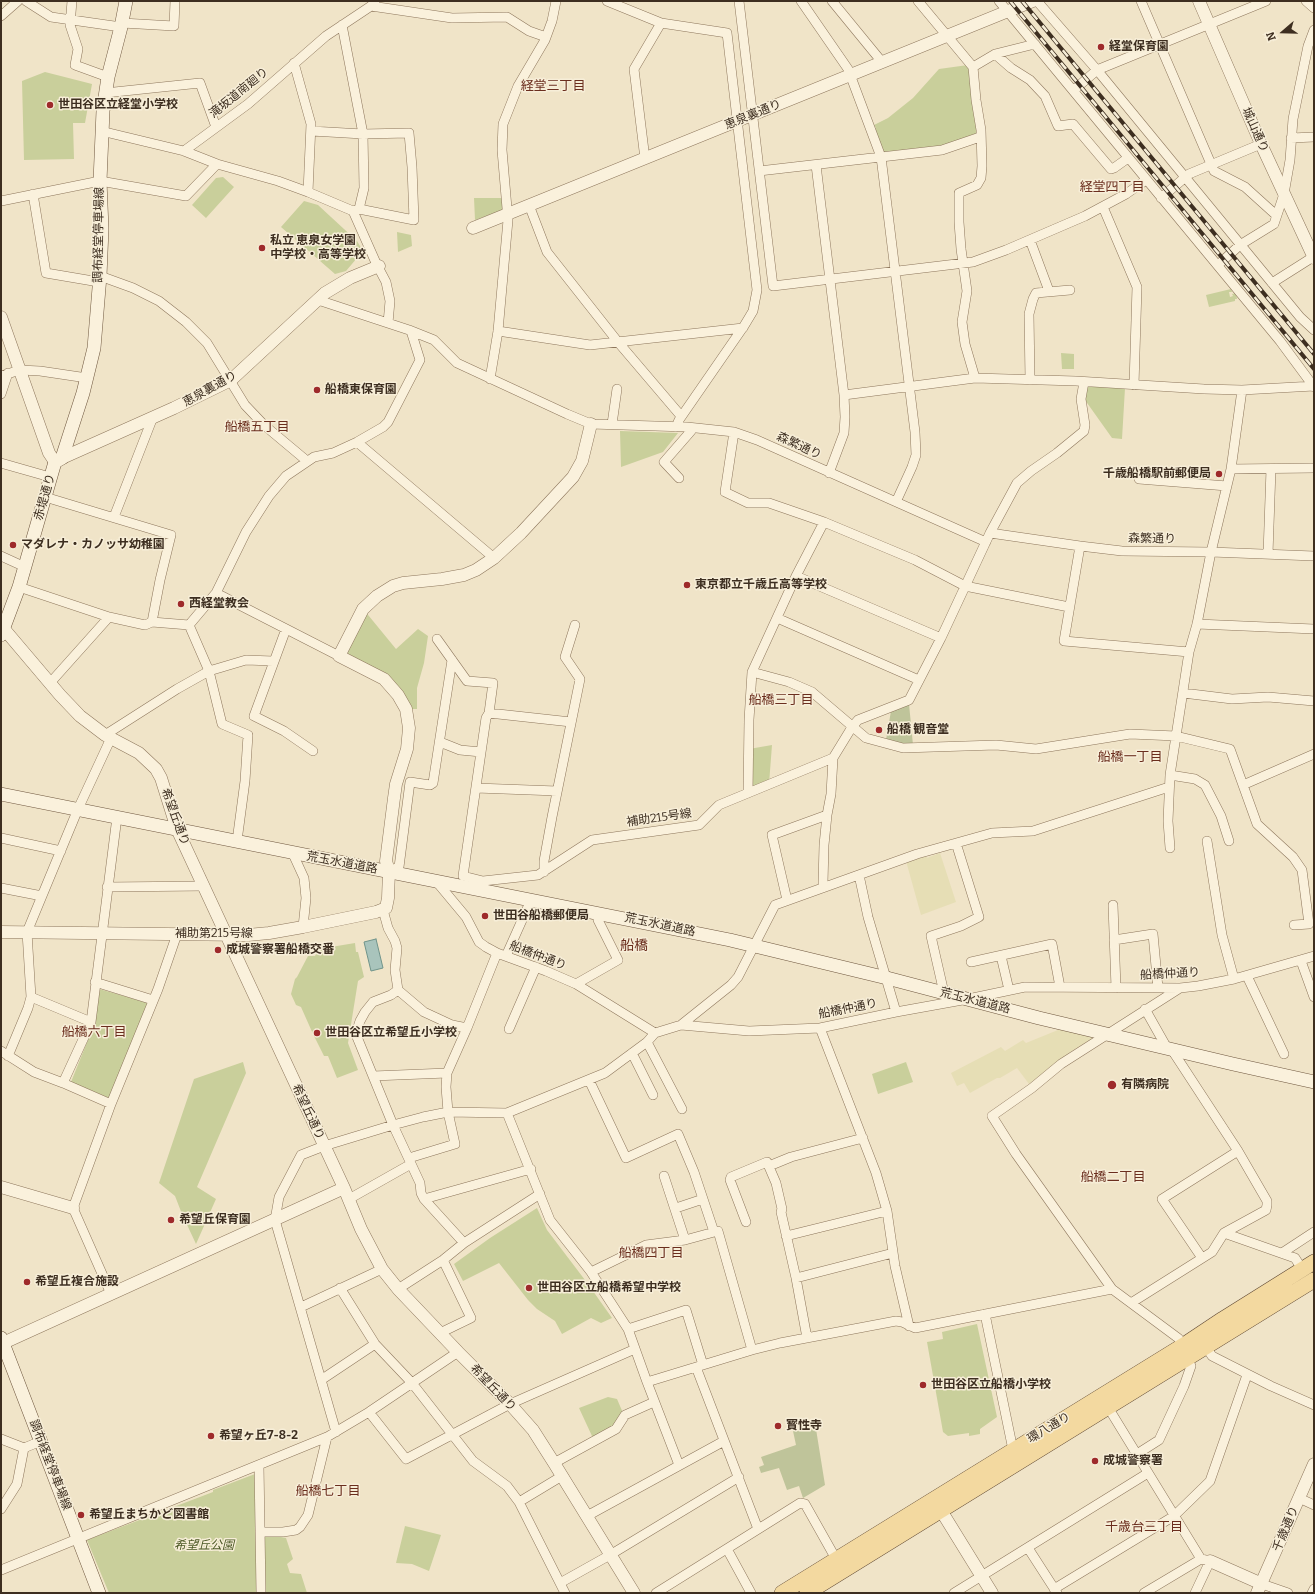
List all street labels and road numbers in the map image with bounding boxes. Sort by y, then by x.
street label: 滝坂道南廻り [206,65,272,121]
street label: 恵泉裏通り [722,97,784,133]
street label: 城山通り [1239,105,1271,155]
street label: 調布経堂停車場線 [91,187,107,283]
street label: 恵泉裏通り [180,368,240,410]
street label: 森繁通り [774,429,824,463]
street label: 赤堤通り [31,472,59,522]
street label: 森繁通り [1128,531,1176,547]
street label: 希望丘通り [158,786,192,848]
street label: 補助215号線 [625,806,693,830]
street label: 荒玉水道道路 [305,849,379,877]
street label: 荒玉水道道路 [623,910,697,940]
street label: 補助第215号線 [175,927,253,941]
street label: 船橋仲通り [507,939,569,973]
street label: 船橋仲通り [1140,965,1200,983]
street label: 荒玉水道道路 [938,985,1012,1017]
street label: 船橋仲通り [817,996,879,1022]
street label: 希望丘通り [289,1082,327,1142]
street label: 希望丘通り [467,1361,519,1415]
street label: 環八通り [1025,1409,1073,1447]
street label: 調布経堂停車場線 [26,1418,74,1512]
street label: 千歳通り [1270,1504,1302,1554]

